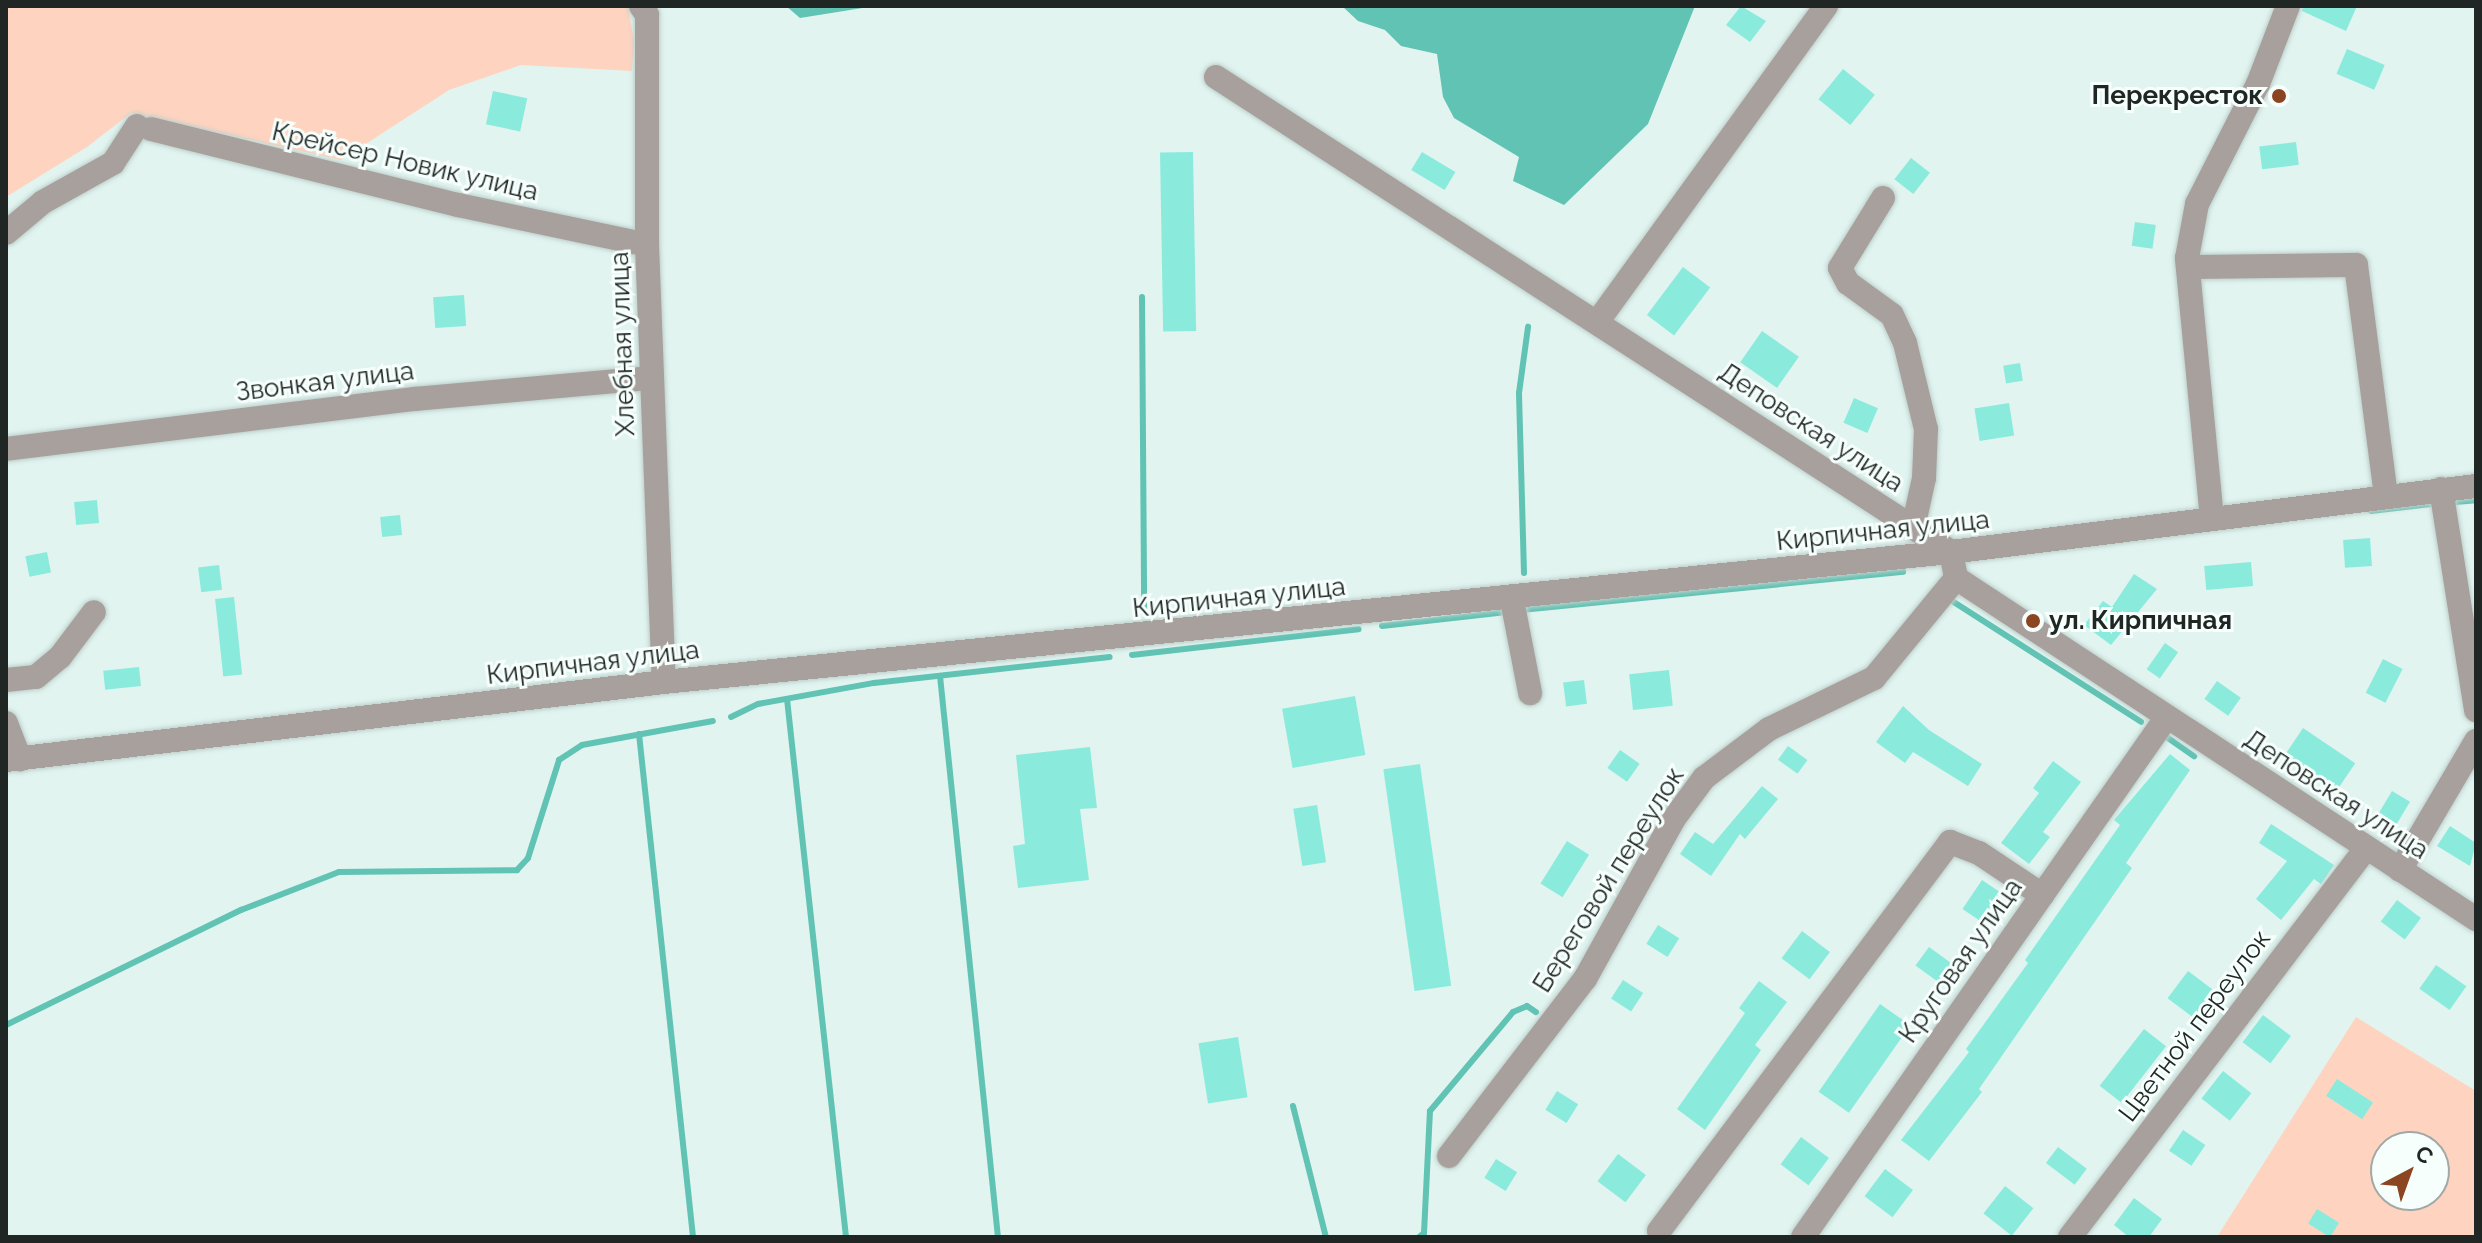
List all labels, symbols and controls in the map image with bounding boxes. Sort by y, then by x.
place label: Перекресток [2091,80,2263,112]
marker: Перекресток [2270,87,2288,105]
street label: Крейсер Новик улица [269,116,541,208]
street label: Хлебная улица [604,251,642,437]
street label: Звонкая улица [234,356,416,408]
street label: Деповская улица [1713,357,1909,499]
street label: Кирпичная улица [1775,504,1991,558]
street label: Кирпичная улица [1131,571,1347,625]
place label: ул. Кирпичная [2049,605,2232,637]
marker: ул. Кирпичная [2024,612,2042,630]
street label: Кирпичная улица [485,634,701,692]
street label: Деповская улица [2238,724,2434,866]
street label: Береговой переулок [1527,762,1691,998]
street label: Круговая улица [1893,873,2029,1049]
street label: Цветной переулок [2113,924,2277,1128]
north arrow [2370,1131,2450,1211]
text: С [2410,1140,2439,1169]

